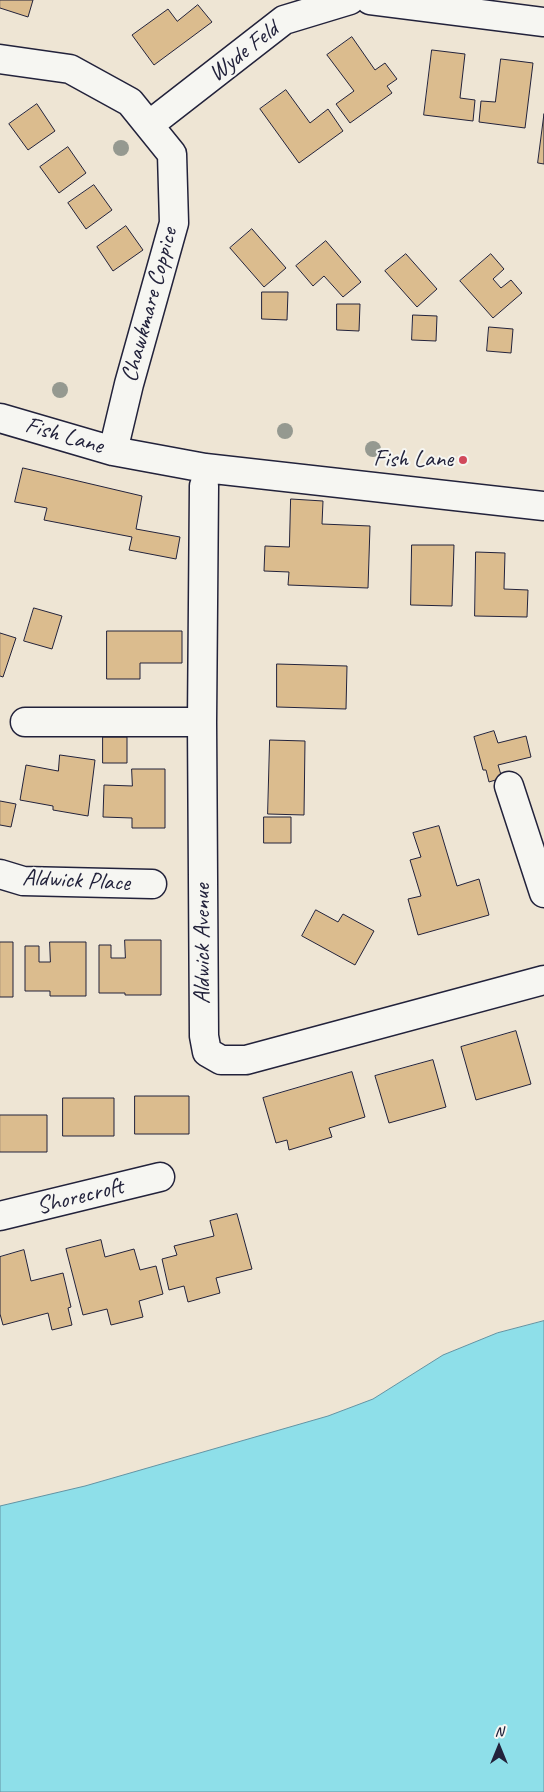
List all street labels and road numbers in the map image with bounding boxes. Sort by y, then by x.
street label: Wyde Feld [203,16,285,88]
street label: Chawkmare Coppice [116,225,184,385]
street label: Fish Lane [22,411,106,461]
street label: Aldwick Place [21,864,131,898]
street label: Aldwick Avenue [189,884,217,1004]
street label: Shorecroft [34,1172,126,1222]

